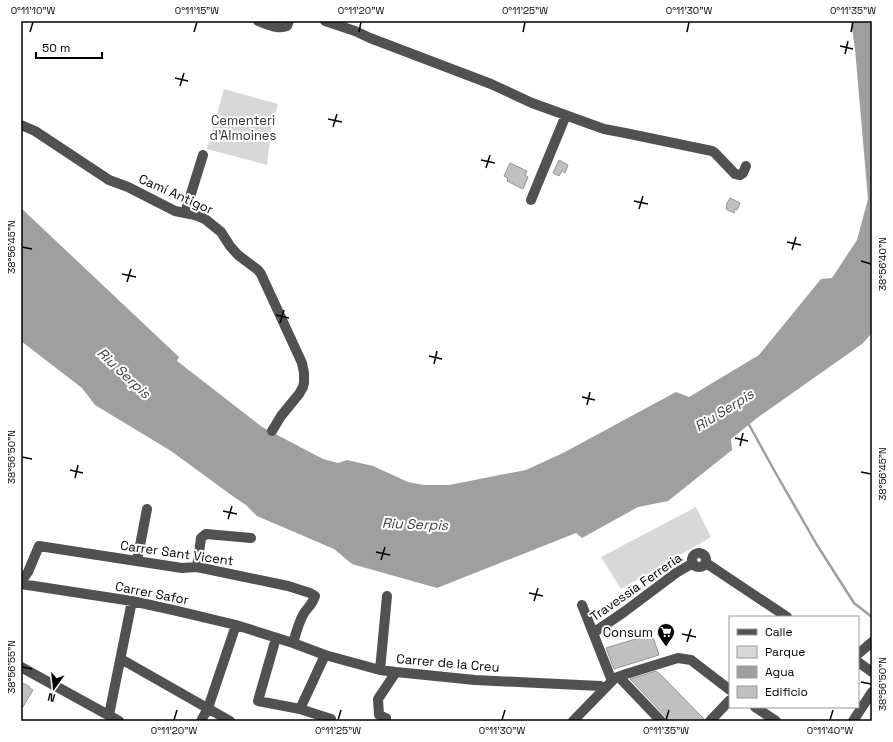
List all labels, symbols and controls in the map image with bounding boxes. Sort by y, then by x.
text: 0°11'10"W [11,4,56,17]
text: 0°11'15"W [175,4,219,17]
text: 0°11'20"W [338,4,385,17]
text: 0°11'25"W [502,4,548,17]
text: 0°11'30"W [666,4,713,17]
text: 0°11'35"W [830,4,876,17]
scale bar [36,34,102,60]
text: 50 m [42,40,70,56]
park label: Cementeri d'Almoines [210,112,277,144]
street label: Camí Antigor [136,170,216,218]
text: 38°56'45"N [5,220,18,274]
text: 38°56'40"N [876,237,889,291]
water label: Riu Serpis [94,344,155,403]
water label: Riu Serpis [691,384,757,435]
text: 38°56'50"N [5,430,18,484]
text: 38°56'45"N [876,447,889,501]
water label: Riu Serpis [382,514,449,534]
street label: Carrer Sant Vicent [119,537,235,569]
street label: Travessia Ferreria [587,549,686,625]
street label: Carrer Safor [114,578,190,608]
legend [729,616,859,708]
supermarket icon: Consum [656,622,676,647]
place label: Consum [603,624,653,641]
text: Calle [765,624,793,640]
text: 38°56'55"N [5,640,18,694]
text: Parque [765,644,805,660]
street label: Carrer de la Creu [396,650,500,676]
text: 38°56'50"N [876,657,889,711]
text: Agua [765,664,795,680]
north arrow [34,668,74,708]
text: Edificio [765,684,808,700]
text: N [46,690,57,705]
text: 0°11'20"W [151,724,198,737]
text: 0°11'25"W [315,724,361,737]
text: 0°11'30"W [479,724,526,737]
text: 0°11'35"W [643,724,689,737]
text: 0°11'40"W [807,724,853,737]

